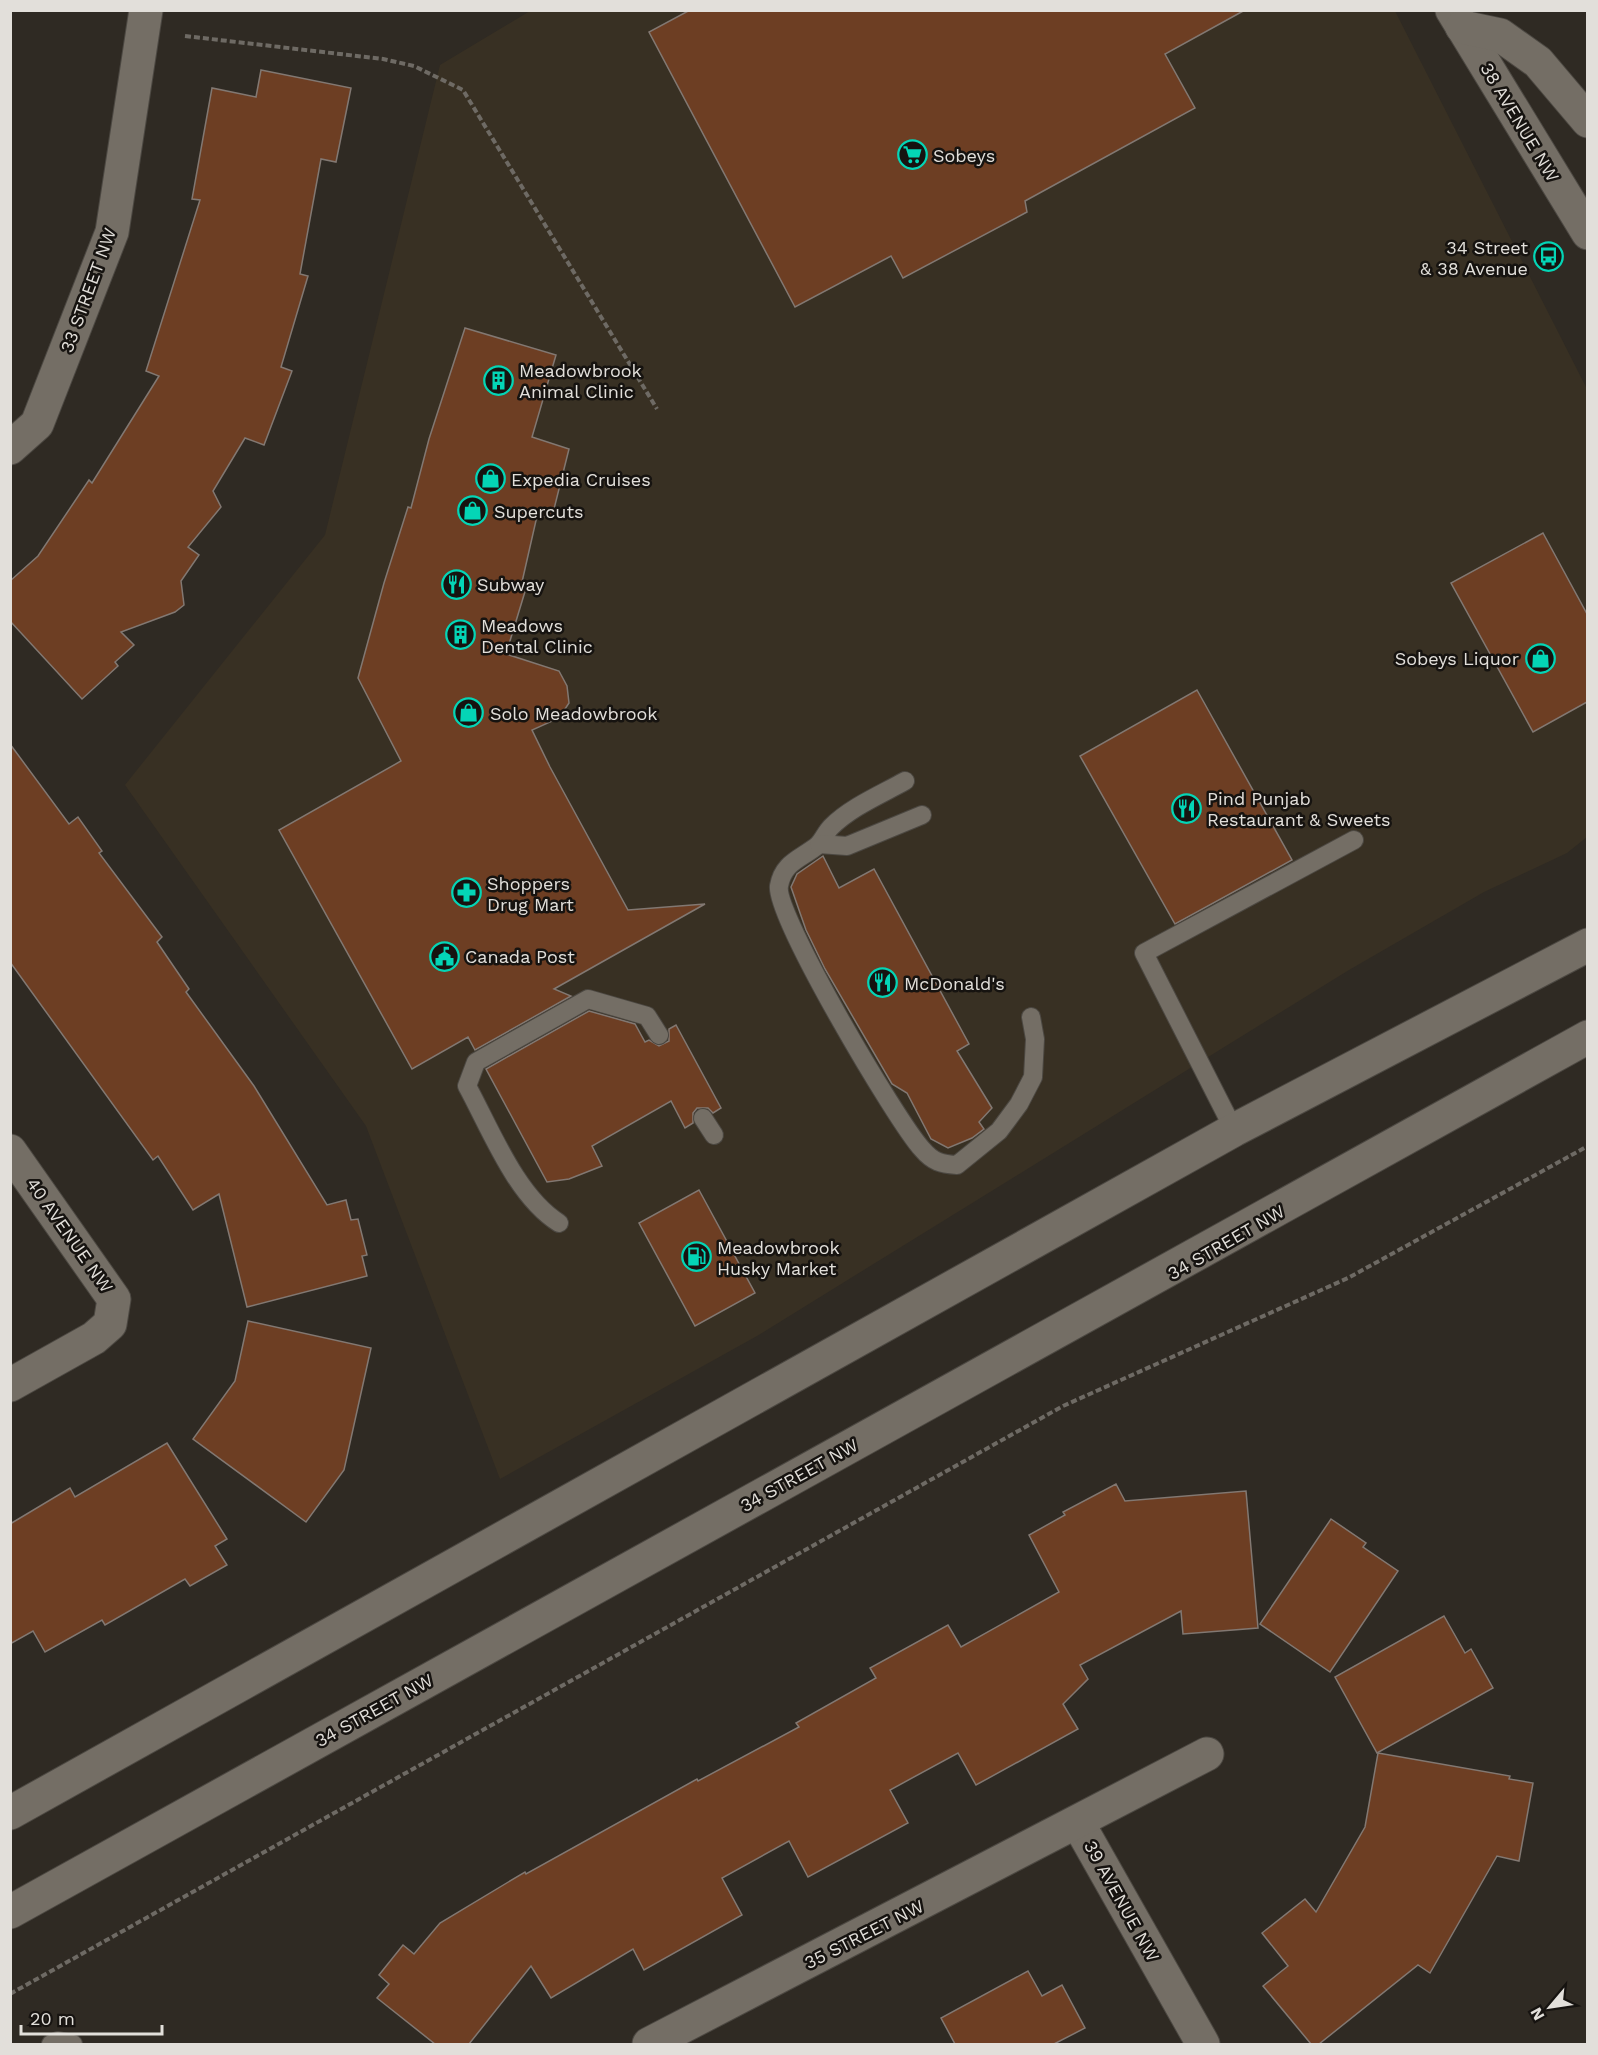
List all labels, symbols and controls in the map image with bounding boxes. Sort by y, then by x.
street label: 38 AVENUE NW [1476,59,1564,185]
supermarket icon: Sobeys [896,139,928,171]
place label: Sobeys [933,145,995,166]
street label: 33 STREET NW [56,225,120,355]
place label: 34 Street & 38 Avenue [1420,237,1528,279]
bus stop icon: 34 Street & 38 Avenue [1533,241,1565,273]
place label: Meadowbrook Animal Clinic [519,360,642,402]
building icon: Meadowbrook Animal Clinic [482,364,514,396]
shop icon: Expedia Cruises [474,463,506,495]
place label: Expedia Cruises [511,469,651,490]
shop icon: Supercuts [457,495,489,527]
place label: Supercuts [494,501,584,522]
restaurant icon: Subway [440,568,472,600]
place label: Subway [477,574,545,595]
place label: Meadows Dental Clinic [481,615,593,657]
building icon: Meadows Dental Clinic [444,619,476,651]
shop icon: Sobeys Liquor [1524,642,1556,674]
place label: Sobeys Liquor [1395,648,1519,669]
shop icon: Solo Meadowbrook [453,697,485,729]
place label: Solo Meadowbrook [490,703,658,724]
place label: Pind Punjab Restaurant & Sweets [1207,788,1391,830]
restaurant icon: Pind Punjab Restaurant & Sweets [1170,792,1202,824]
place label: Shoppers Drug Mart [487,873,574,915]
pharmacy icon: Shoppers Drug Mart [450,877,482,909]
public building icon: Canada Post [428,940,460,972]
place label: Canada Post [465,946,575,967]
restaurant icon: McDonald's [867,967,899,999]
place label: McDonald's [904,973,1005,994]
street label: 40 AVENUE NW [22,1173,118,1297]
street label: 34 STREET NW [1164,1200,1288,1284]
place label: Meadowbrook Husky Market [717,1237,840,1279]
fuel station icon: Meadowbrook Husky Market [680,1241,712,1273]
street label: 34 STREET NW [736,1434,862,1516]
street label: 34 STREET NW [311,1669,437,1751]
street label: 39 AVENUE NW [1080,1837,1164,1965]
street label: 35 STREET NW [801,1895,927,1973]
north arrow [1520,1977,1580,2037]
scale bar [21,1998,162,2036]
text: N [1526,2004,1549,2024]
text: 20 m [30,2008,75,2029]

